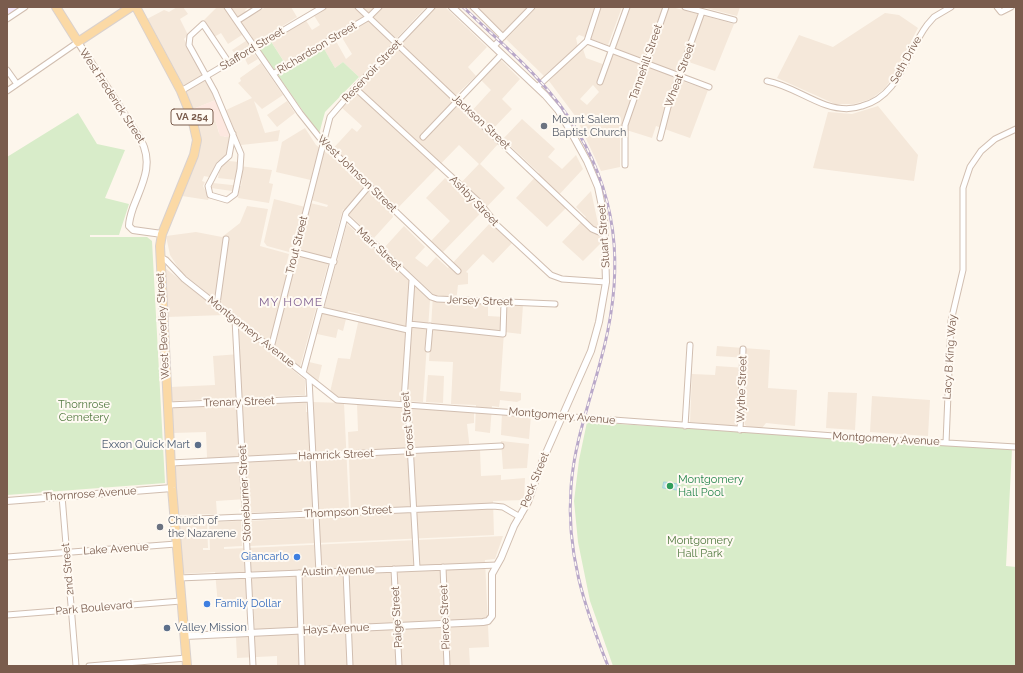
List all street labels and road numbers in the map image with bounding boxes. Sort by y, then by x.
street label: Richardson Street [275,19,359,77]
street label: Tannehill Street [627,23,665,101]
street label: Stafford Street [217,25,287,73]
street label: Seth Drive [888,34,924,86]
street label: Reservoir Street [340,37,404,105]
street label: Wheat Street [662,41,698,109]
street label: West Frederick Street [77,46,147,146]
street label: Jackson Street [449,92,513,152]
road number: VA 254 [171,109,213,125]
street label: West Johnson Street [315,133,399,215]
street label: Ashby Street [447,173,501,229]
street label: Stuart Street [595,204,613,268]
street label: Trout Street [283,215,311,275]
street label: Marr Street [354,225,404,273]
street label: West Beverley Street [154,272,172,380]
street label: Jersey Street [447,293,513,309]
street label: Montgomery Avenue [205,294,297,370]
street label: Lacy B King Way [940,314,960,400]
street label: Wythe Street [734,355,750,423]
street label: Forest Street [399,391,417,457]
street label: Trenary Street [203,394,275,410]
street label: Montgomery Avenue [508,405,616,427]
street label: Montgomery Avenue [832,430,940,448]
street label: Stoneburner Street [236,444,254,542]
street label: Hamrick Street [298,447,374,463]
street label: Peck Street [518,450,552,510]
street label: Thornrose Avenue [43,484,137,504]
street label: Thompson Street [304,503,392,521]
street label: Lake Avenue [83,540,149,558]
street label: 2nd Street [59,542,77,596]
street label: Austin Avenue [301,563,375,579]
street label: Pierce Street [437,584,453,650]
street label: Paige Street [389,586,405,648]
street label: Park Boulevard [55,598,133,618]
street label: Hays Avenue [302,621,370,637]

